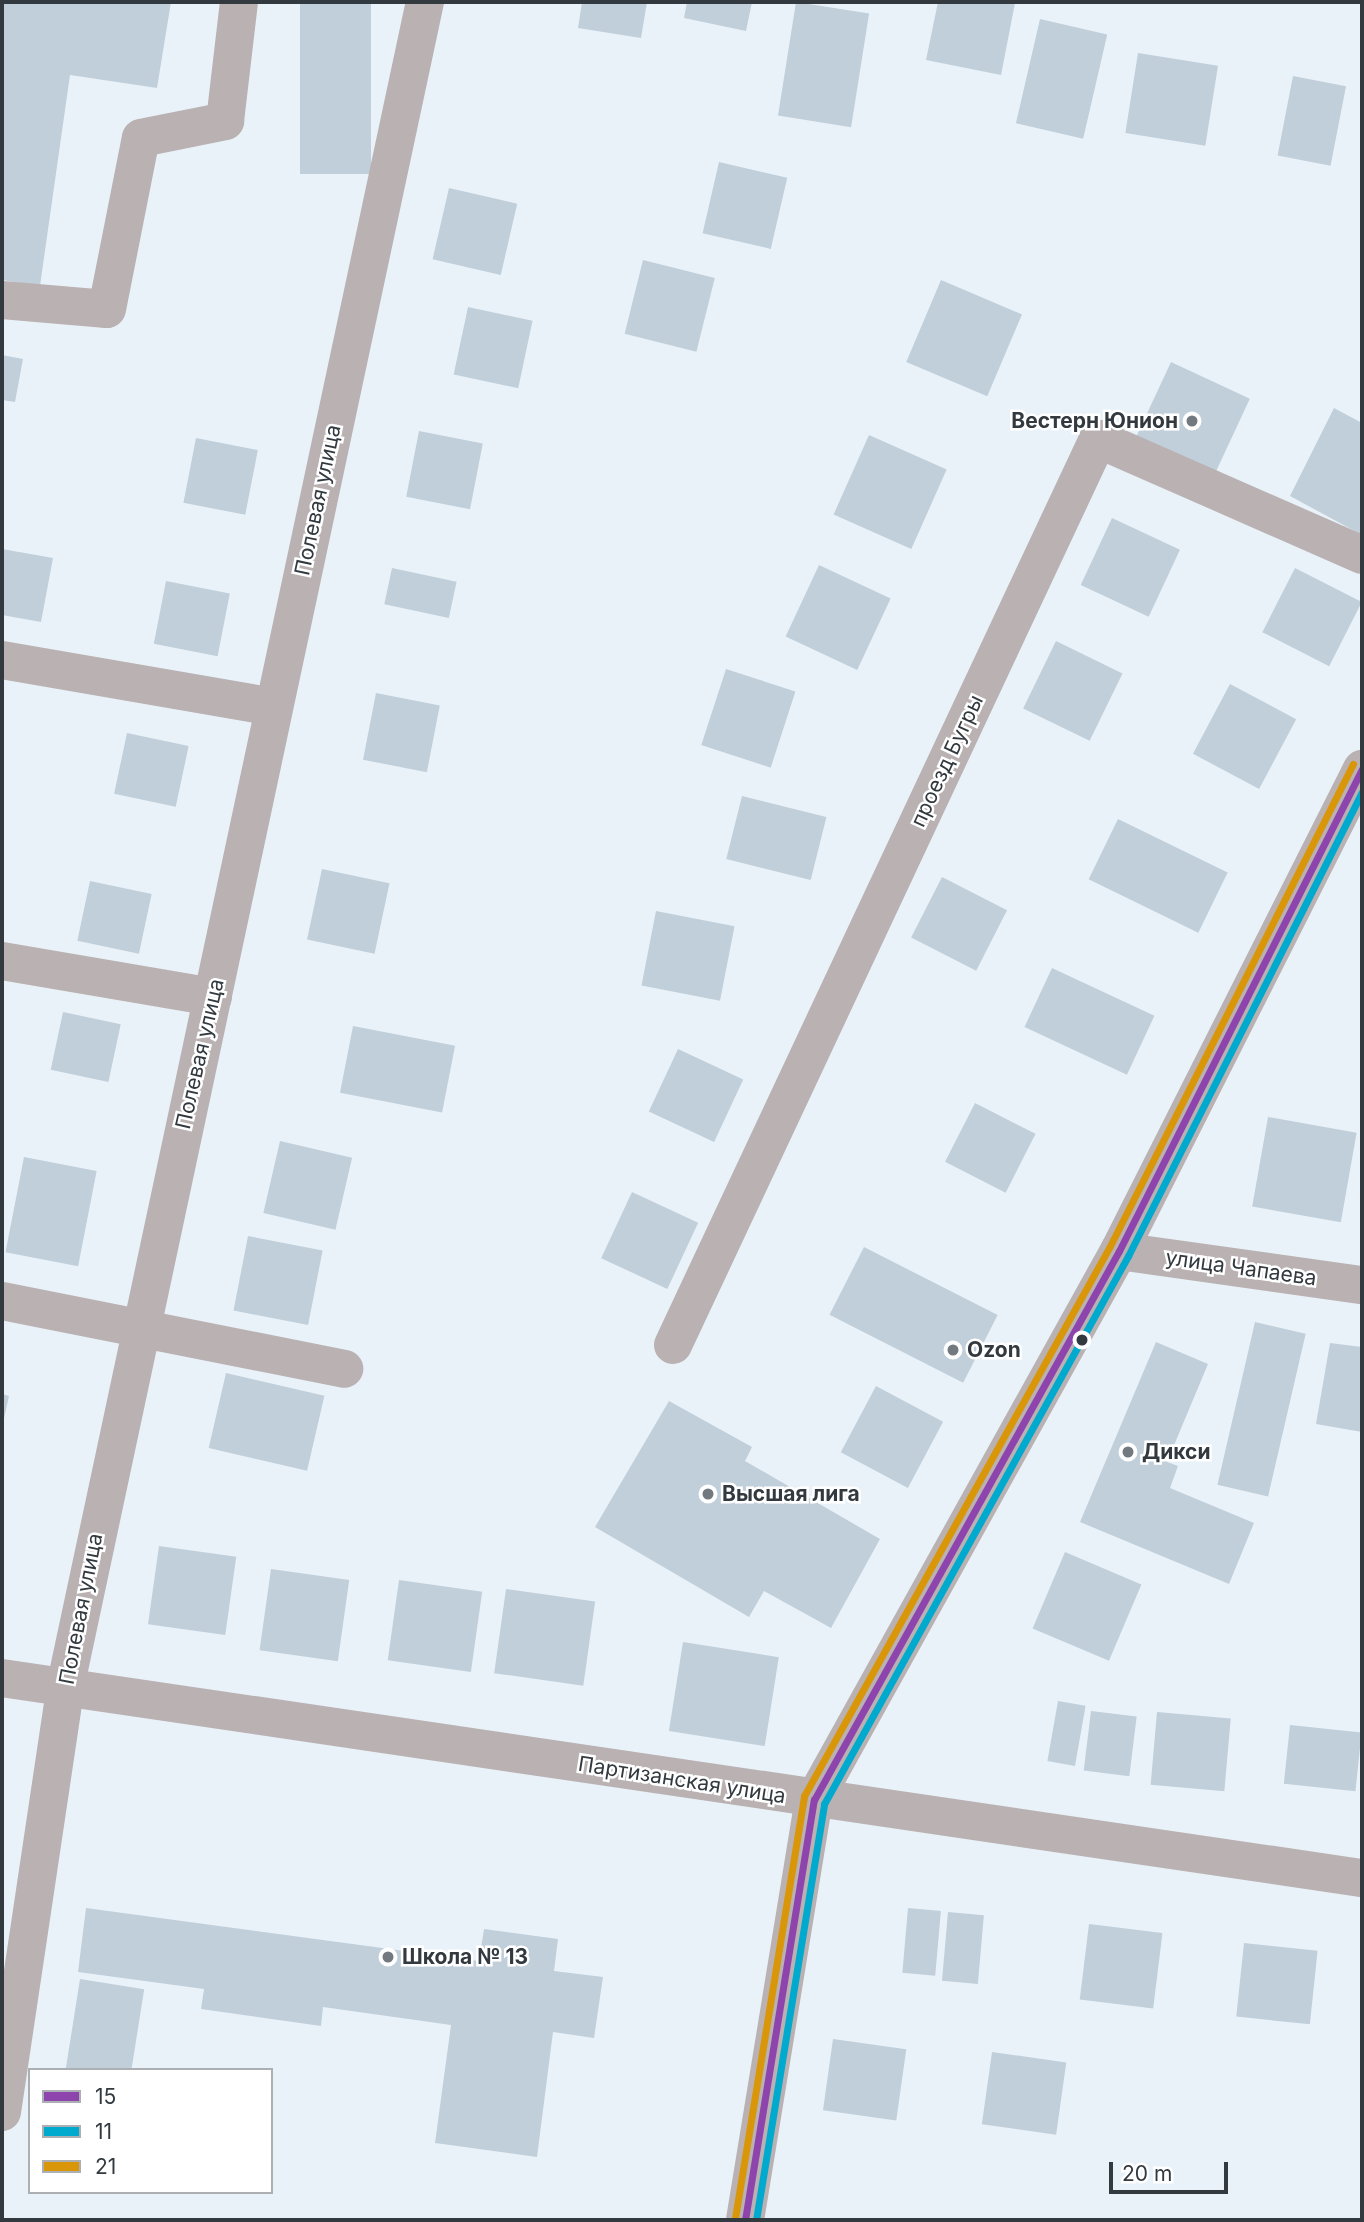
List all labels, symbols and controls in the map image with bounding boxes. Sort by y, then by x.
place label: Вестерн Юнион [1011,408,1178,434]
marker: Вестерн Юнион [1184,413,1200,429]
street label: Полевая улица [290,422,346,578]
street label: проезд Бугры [905,691,989,831]
street label: Полевая улица [170,976,230,1132]
street label: улица Чапаева [1164,1245,1318,1291]
unlabelled marker [1075,1333,1089,1347]
place label: Ozon [967,1337,1021,1363]
marker: Ozon [945,1342,961,1358]
place label: Дикси [1142,1439,1211,1465]
marker: Дикси [1120,1444,1136,1460]
place label: Высшая лига [722,1481,860,1507]
marker: Высшая лига [700,1486,716,1502]
street label: Полевая улица [54,1531,108,1687]
street label: Партизанская улица [576,1751,788,1809]
place label: Школа № 13 [402,1944,528,1970]
marker: Школа № 13 [380,1949,396,1965]
legend [28,2068,273,2194]
text: 15 [95,2084,116,2109]
text: 11 [95,2119,112,2144]
scale bar [1112,2148,1231,2192]
text: 21 [95,2154,116,2179]
text: 20 m [1122,2161,1172,2186]

